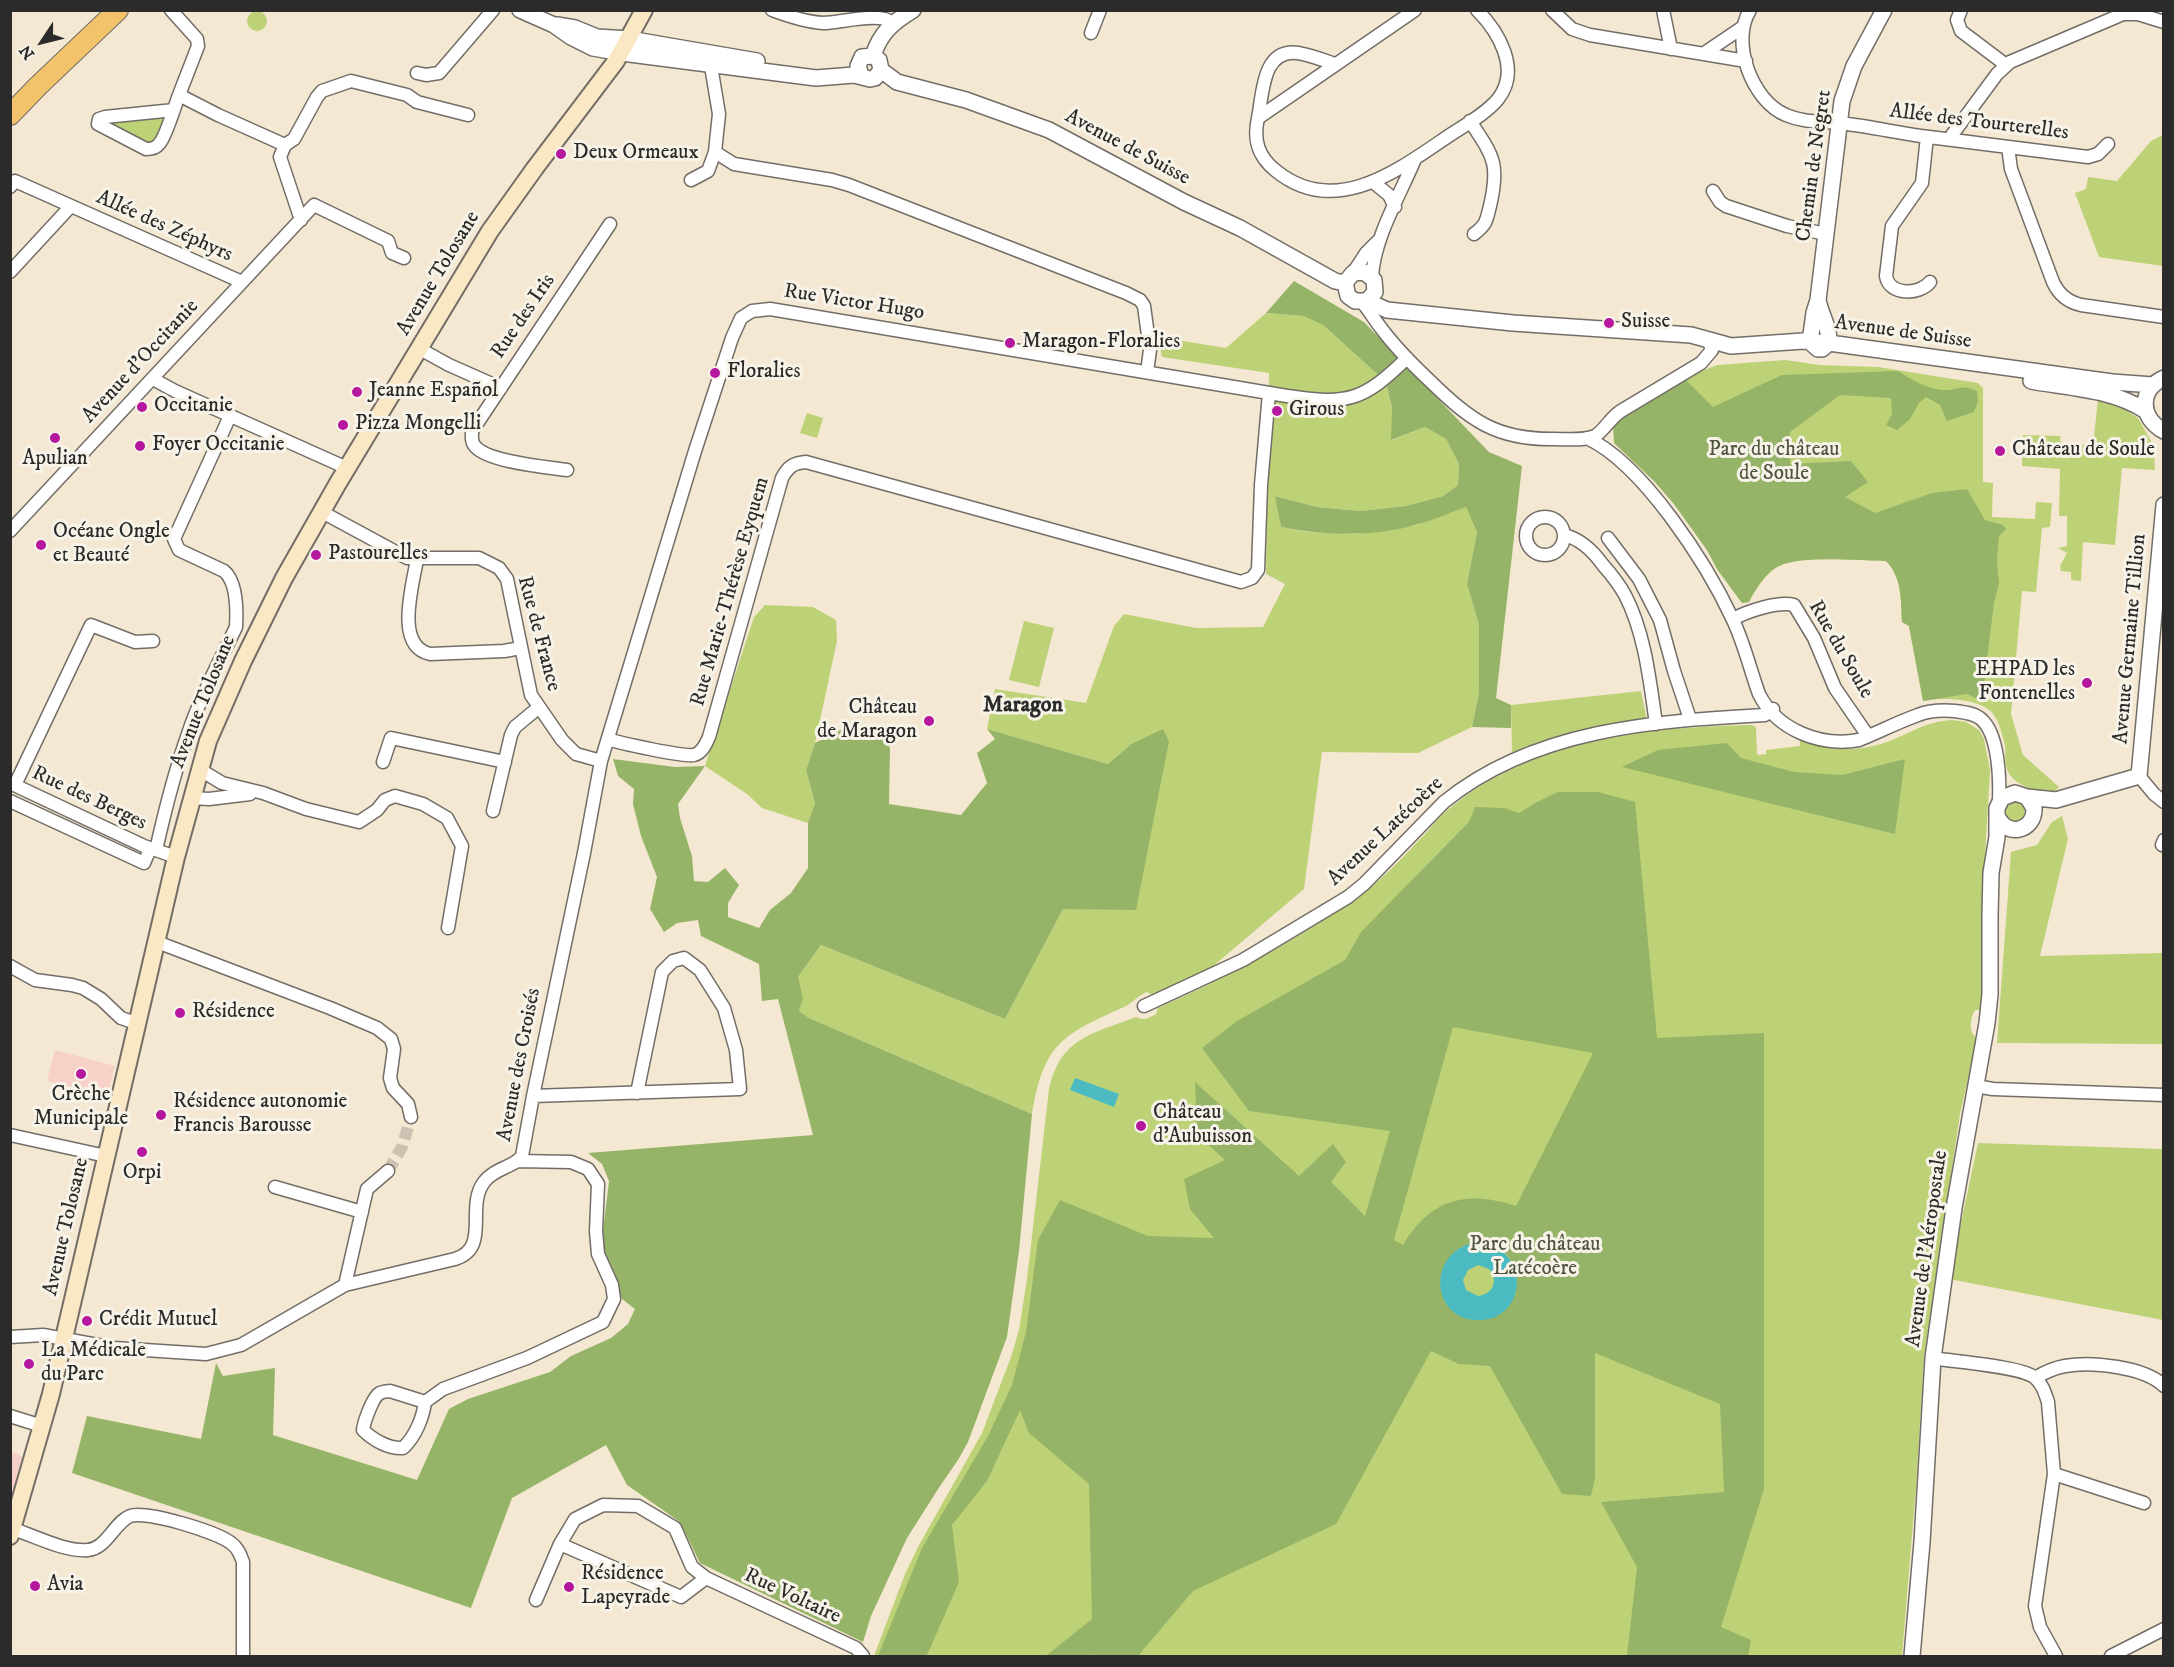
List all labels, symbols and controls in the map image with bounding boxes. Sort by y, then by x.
north arrow [12,12,72,72]
text: N [15,41,39,63]
street label: Chemin de Negret [1792,89,1838,243]
street label: Allée des Tourterelles [1888,99,2070,147]
street label: Avenue de Suisse [1060,104,1194,192]
place label: Deux Ormeaux [573,141,699,167]
marker: Deux Ormeaux [554,147,568,161]
street label: Allée des Zéphyrs [92,186,236,268]
street label: Avenue Tolosane [392,207,486,341]
street label: Rue des Iris [486,270,562,364]
street label: Rue Victor Hugo [782,279,926,327]
street label: Avenue d'Occitanie [77,295,205,429]
place label: Suisse [1621,310,1670,336]
street label: Avenue de Suisse [1833,311,1973,355]
marker: Suisse [1602,316,1616,330]
place label: Maragon-Floralies [1022,330,1180,356]
marker: Maragon-Floralies [1003,336,1017,350]
place label: Floralies [727,360,800,386]
marker: Floralies [708,366,722,380]
place label: Jeanne Español [369,379,498,405]
marker: Jeanne Español [350,385,364,399]
place label: Occitanie [154,394,233,420]
place label: Girous [1289,398,1344,424]
marker: Occitanie [135,400,149,414]
marker: Girous [1270,404,1284,418]
place label: Pizza Mongelli [355,412,481,438]
marker: Pizza Mongelli [336,418,350,432]
marker: Apulian [48,431,62,445]
place label: Foyer Occitanie [152,433,284,459]
park label: Parc du château de Soule [1709,438,1839,488]
place label: Château de Soule [2012,438,2155,464]
marker: Foyer Occitanie [133,439,147,453]
marker: Château de Soule [1993,444,2007,458]
place label: Apulian [22,447,88,473]
street label: Rue Marie-Thérèse Eyquem [686,474,776,710]
place label: Océane Ongle et Beauté [53,520,170,570]
street label: Avenue Germaine Tillion [2109,533,2153,745]
marker: Océane Ongle et Beauté [34,538,48,552]
place label: Pastourelles [328,542,428,568]
marker: Pastourelles [309,548,323,562]
street label: Rue de France [511,574,565,694]
street label: Rue du Soule [1802,597,1878,703]
street label: Avenue Tolosane [166,632,242,772]
place label: EHPAD les Fontenelles [1975,658,2075,708]
marker: EHPAD les Fontenelles [2080,676,2094,690]
district label: Maragon [983,693,1063,719]
place label: Château de Maragon [817,696,917,746]
marker: Château de Maragon [922,714,936,728]
street label: Rue des Berges [28,761,150,837]
street label: Avenue Latécoère [1323,772,1449,892]
street label: Avenue des Croisés [493,986,547,1144]
place label: Résidence [192,1000,275,1026]
marker: Résidence [173,1006,187,1020]
marker: Crèche Municipale [74,1067,88,1081]
place label: Crèche Municipale [34,1083,128,1133]
place label: Résidence autonomie Francis Barousse [173,1090,347,1140]
place label: Château d'Aubuisson [1153,1101,1252,1151]
marker: Résidence autonomie Francis Barousse [154,1108,168,1122]
marker: Château d'Aubuisson [1134,1119,1148,1133]
marker: Orpi [135,1145,149,1159]
street label: Avenue de l'Aéropostale [1902,1149,1954,1349]
street label: Avenue Tolosane [39,1156,95,1298]
place label: Orpi [123,1161,161,1187]
park label: Parc du château Latécoère [1470,1233,1600,1283]
place label: Crédit Mutuel [99,1308,217,1334]
marker: Crédit Mutuel [80,1314,94,1328]
place label: La Médicale du Parc [41,1339,146,1389]
marker: La Médicale du Parc [22,1357,36,1371]
place label: Résidence Lapeyrade [581,1562,670,1612]
street label: Rue Voltaire [740,1564,844,1630]
place label: Avia [47,1573,84,1599]
marker: Avia [28,1579,42,1593]
marker: Résidence Lapeyrade [562,1580,576,1594]

